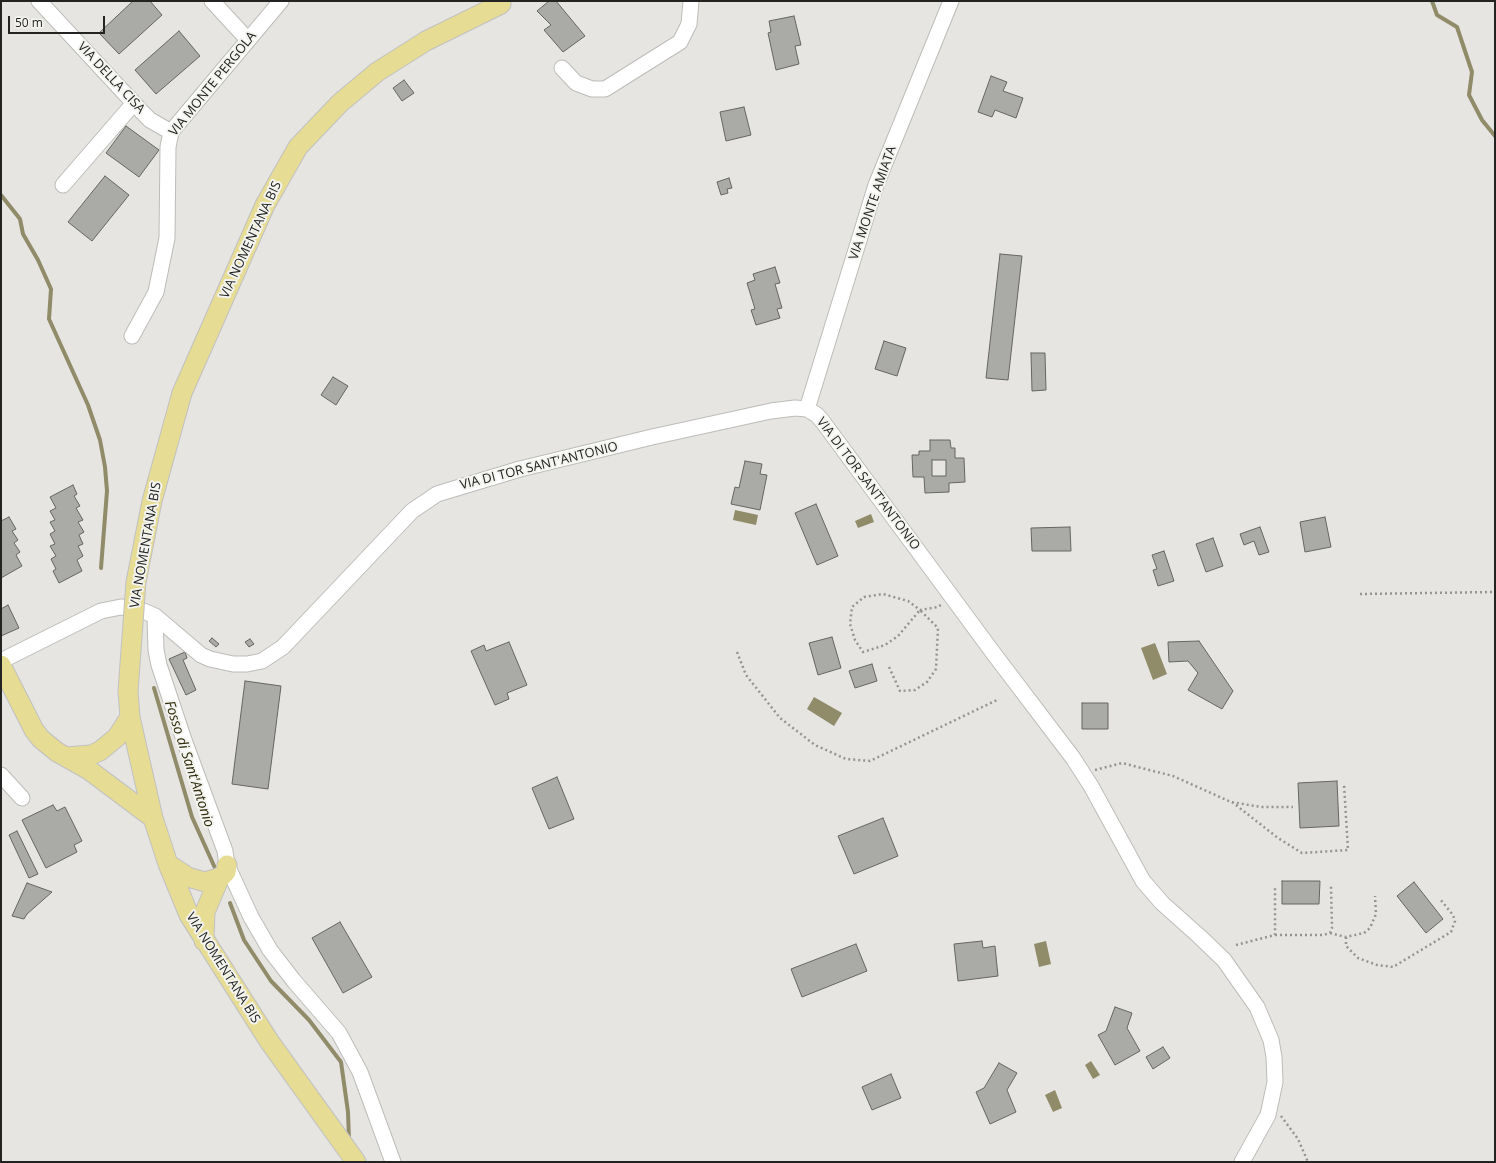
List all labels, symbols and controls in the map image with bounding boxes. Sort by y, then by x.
scale bar [10,8,107,34]
text: 50 m [15,14,43,31]
street label: VIA MONTE PERGOLA [166,29,260,139]
street label: VIA DELLA CISA [74,39,148,117]
street label: VIA MONTE AMIATA [846,144,900,262]
street label: VIA NOMENTANA BIS [217,179,285,301]
street label: VIA DI TOR SANT'ANTONIO [813,415,923,553]
street label: VIA DI TOR SANT'ANTONIO [458,439,620,493]
street label: VIA NOMENTANA BIS [127,481,165,609]
water label: Fosso di Sant'Antonio [161,699,217,829]
street label: VIA NOMENTANA BIS [183,910,263,1026]

